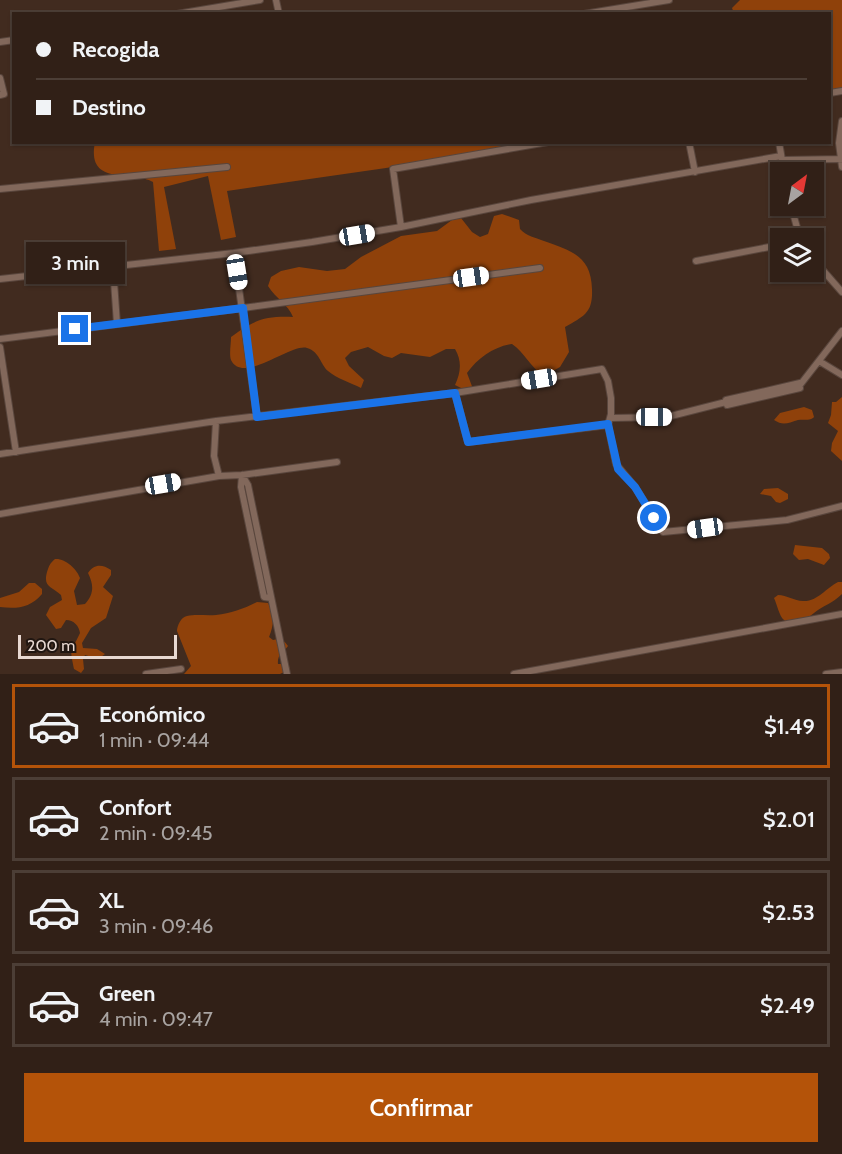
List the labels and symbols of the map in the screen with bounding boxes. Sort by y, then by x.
north arrow [770,162,824,216]
car [338,223,376,247]
callout: 3 min [26,242,124,284]
car [225,253,249,291]
car [452,266,490,288]
route end [61,315,88,342]
car [520,367,558,391]
car [636,408,672,426]
car [144,472,182,496]
route start [640,504,667,531]
car [686,517,724,539]
scale bar [18,632,177,660]

